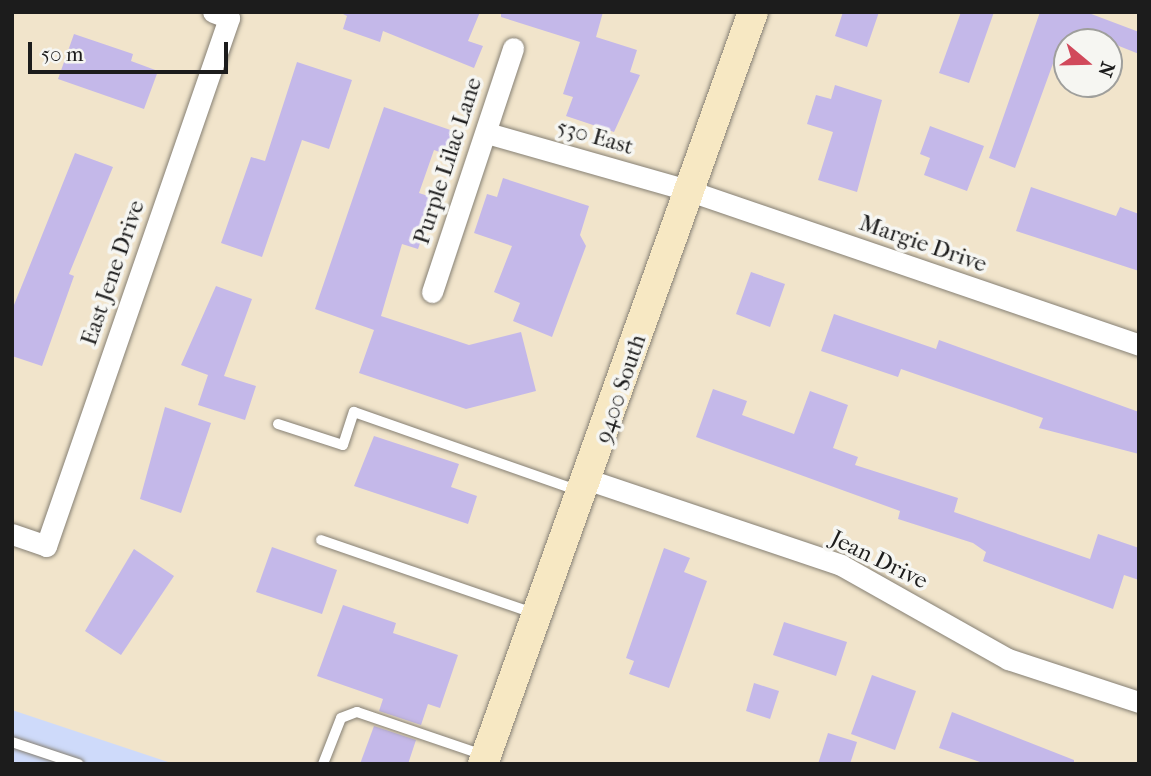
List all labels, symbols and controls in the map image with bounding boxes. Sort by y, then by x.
scale bar [32,28,231,72]
north arrow [1053,28,1123,98]
text: 50 m [41,42,84,66]
text: N [1093,59,1119,80]
street label: Purple Lilac Lane [408,74,488,248]
street label: 530 East [554,113,636,161]
street label: East Jene Drive [75,197,151,349]
street label: Margie Drive [856,209,990,279]
street label: 9400 South [590,331,652,447]
street label: Jean Drive [826,525,932,595]

